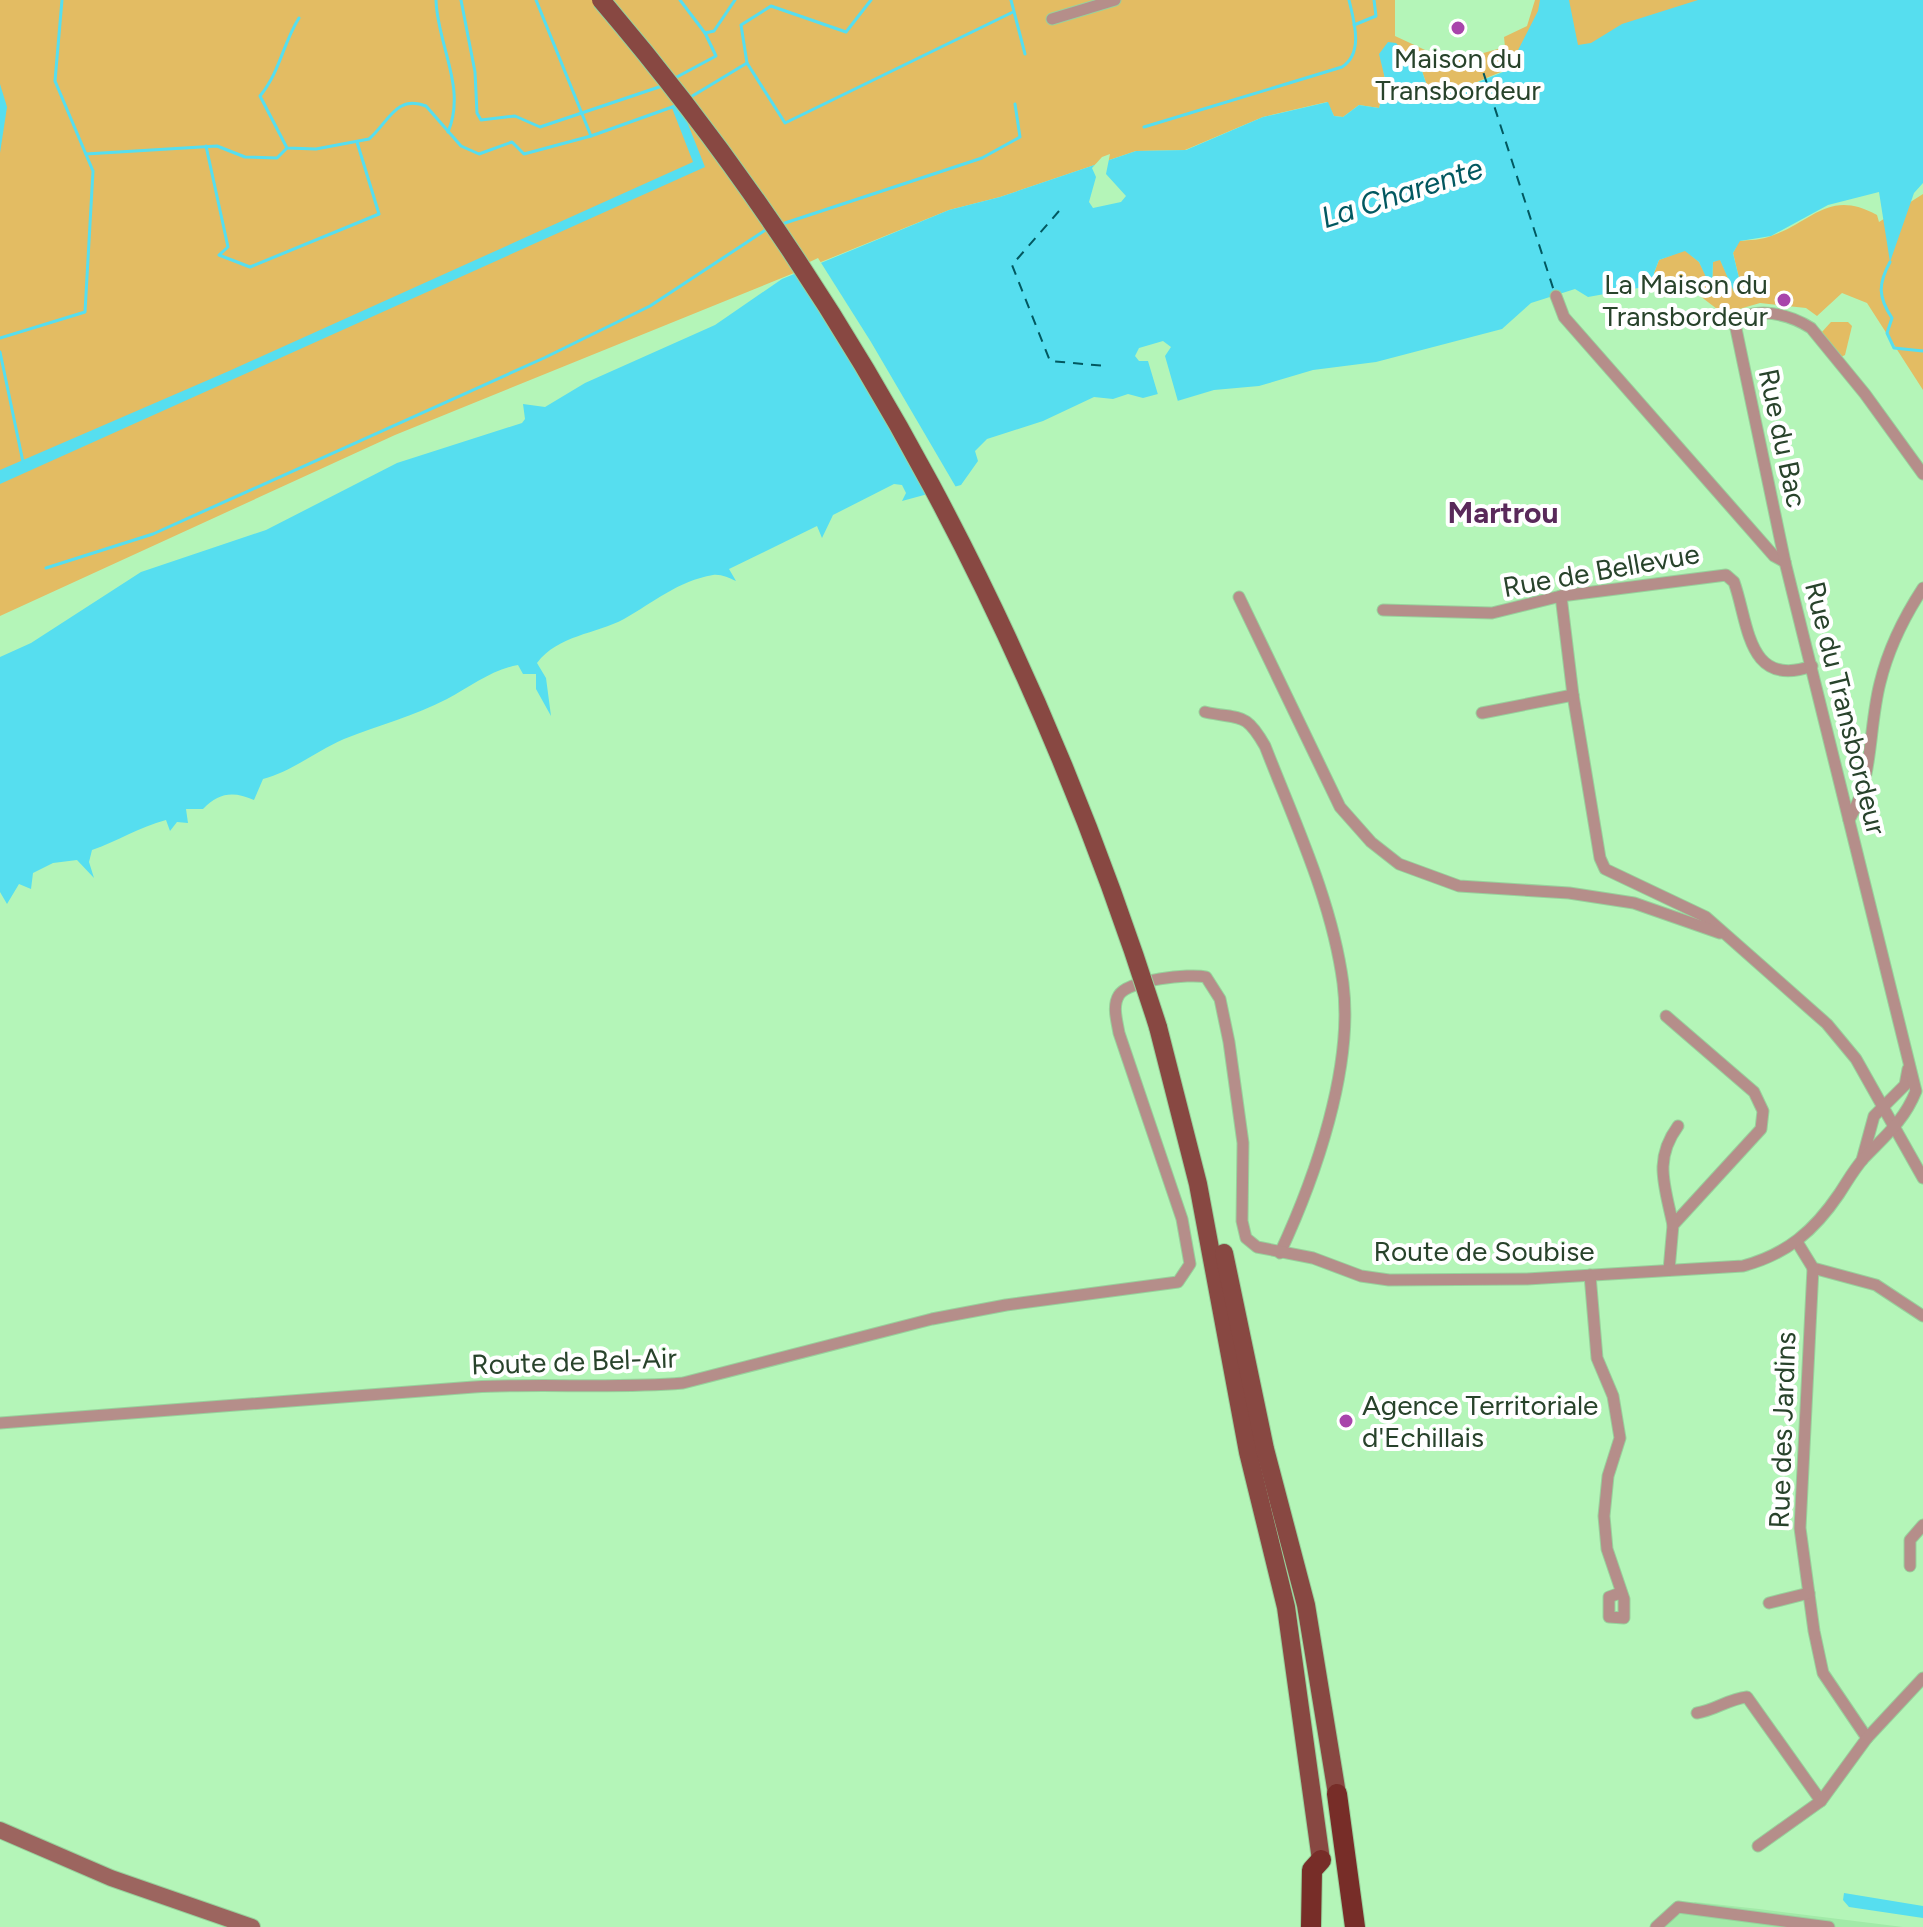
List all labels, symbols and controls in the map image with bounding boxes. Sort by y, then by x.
marker: Maison du Transbordeur [1449,19,1467,37]
place label: Maison du Transbordeur [1375,41,1541,107]
water label: La Charente [1316,149,1487,236]
place label: La Maison du Transbordeur [1603,267,1769,333]
marker: La Maison du Transbordeur [1775,291,1793,309]
street label: Rue du Bac [1752,366,1814,510]
district label: Martrou [1448,494,1558,531]
street label: Rue de Bellevue [1500,536,1702,604]
street label: Rue du Transbordeur [1798,578,1894,839]
street label: Route de Soubise [1373,1234,1595,1268]
street label: Rue des Jardins [1762,1331,1802,1529]
street label: Route de Bel-Air [471,1340,678,1382]
place label: Agence Territoriale d'Echillais [1362,1388,1598,1454]
marker: Agence Territoriale d'Echillais [1337,1412,1355,1430]

